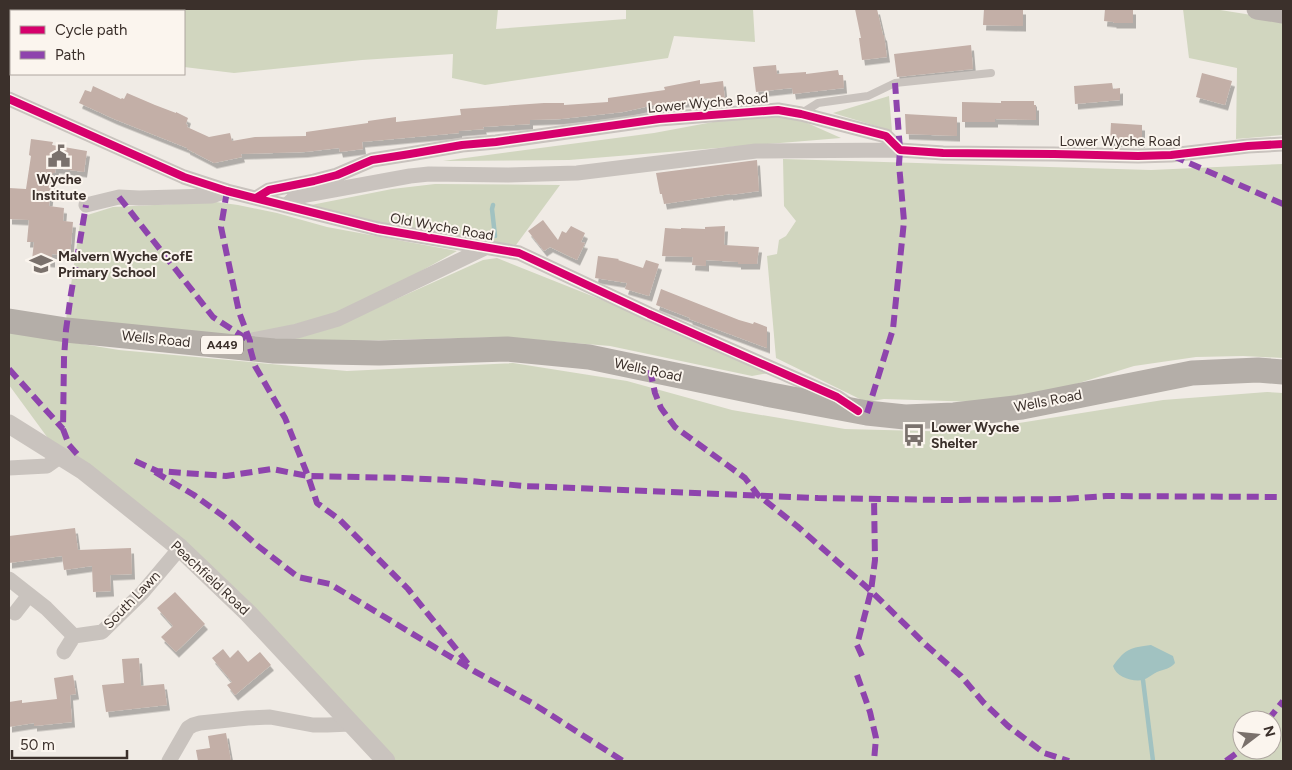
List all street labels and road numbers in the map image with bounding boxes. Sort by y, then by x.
street label: Lower Wyche Road [647,89,769,117]
street label: Lower Wyche Road [1059,133,1181,150]
street label: Old Wyche Road [389,210,495,244]
street label: Wells Road [121,327,191,351]
road number: A449 [201,336,243,354]
street label: Wells Road [613,355,683,385]
street label: Wells Road [1013,386,1083,416]
street label: Peachfield Road [167,537,253,619]
street label: South Lawn [100,567,164,633]

